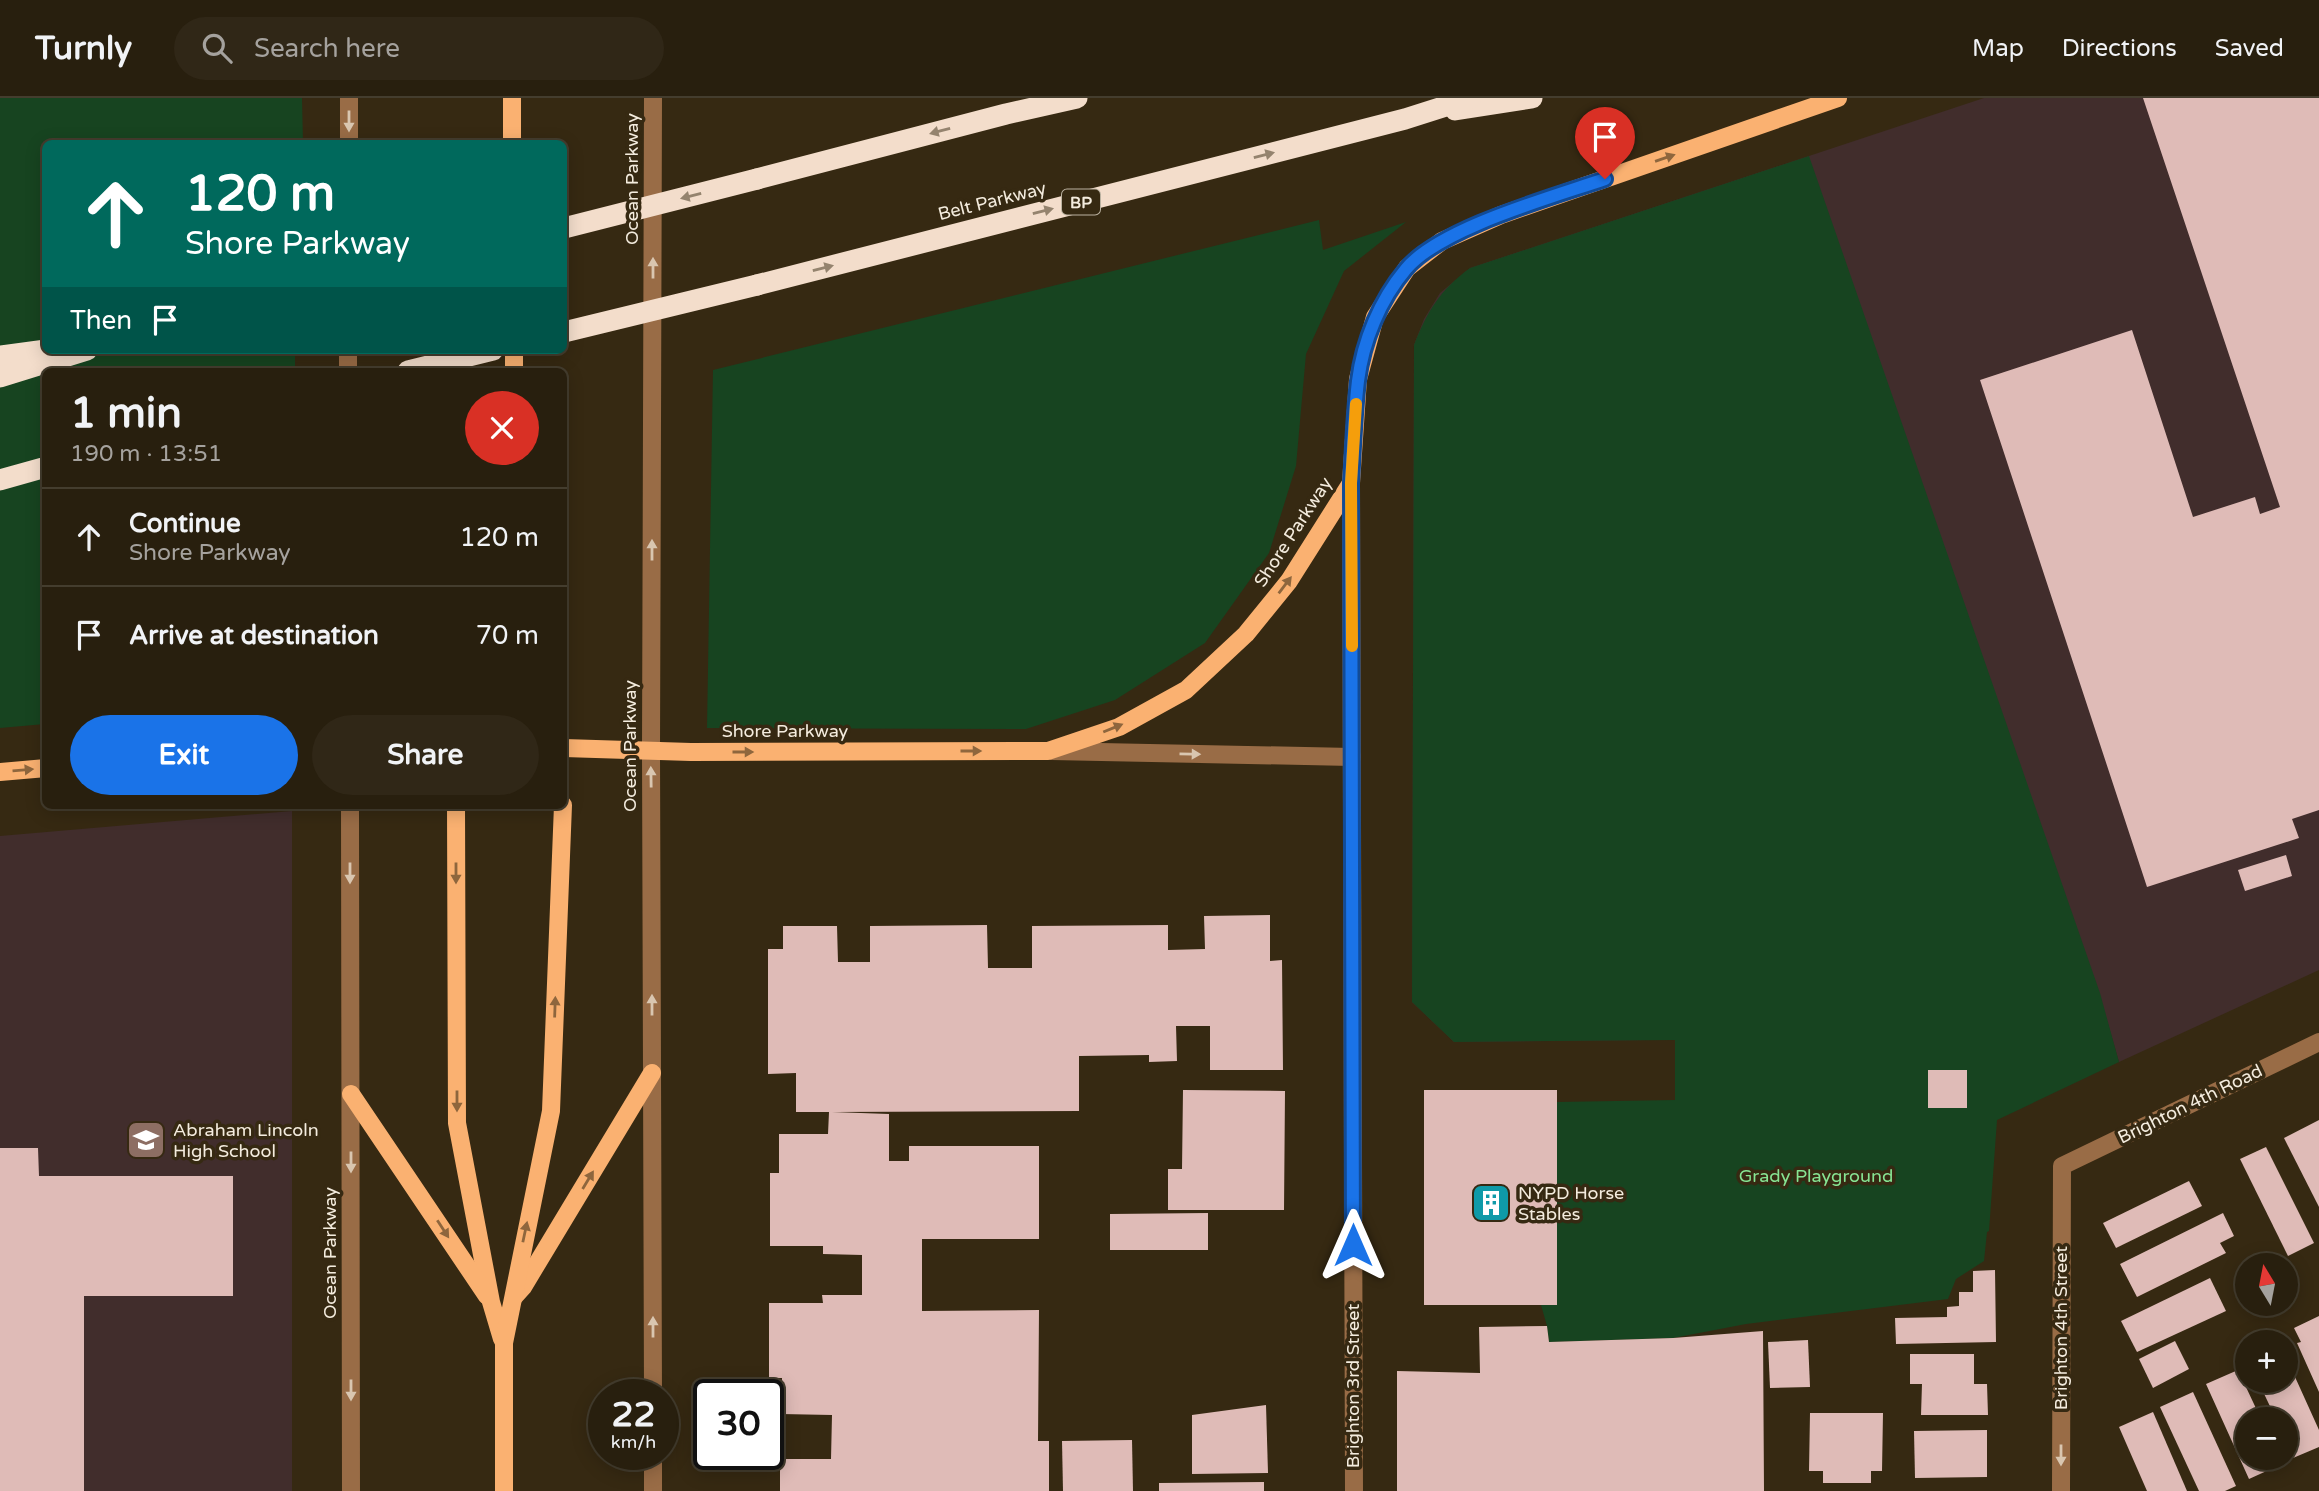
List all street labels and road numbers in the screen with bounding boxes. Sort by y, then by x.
street label: Ocean Parkway [621,113,643,245]
street label: Belt Parkway [936,177,1049,225]
road number: BP [1062,190,1100,214]
street label: Shore Parkway [1249,473,1337,591]
street label: Ocean Parkway [619,680,641,812]
street label: Shore Parkway [722,720,849,742]
street label: Brighton 4th Road [2114,1059,2266,1149]
street label: Ocean Parkway [319,1187,341,1319]
street label: Brighton 4th Street [2050,1246,2072,1410]
street label: Brighton 3rd Street [1342,1304,1364,1468]

